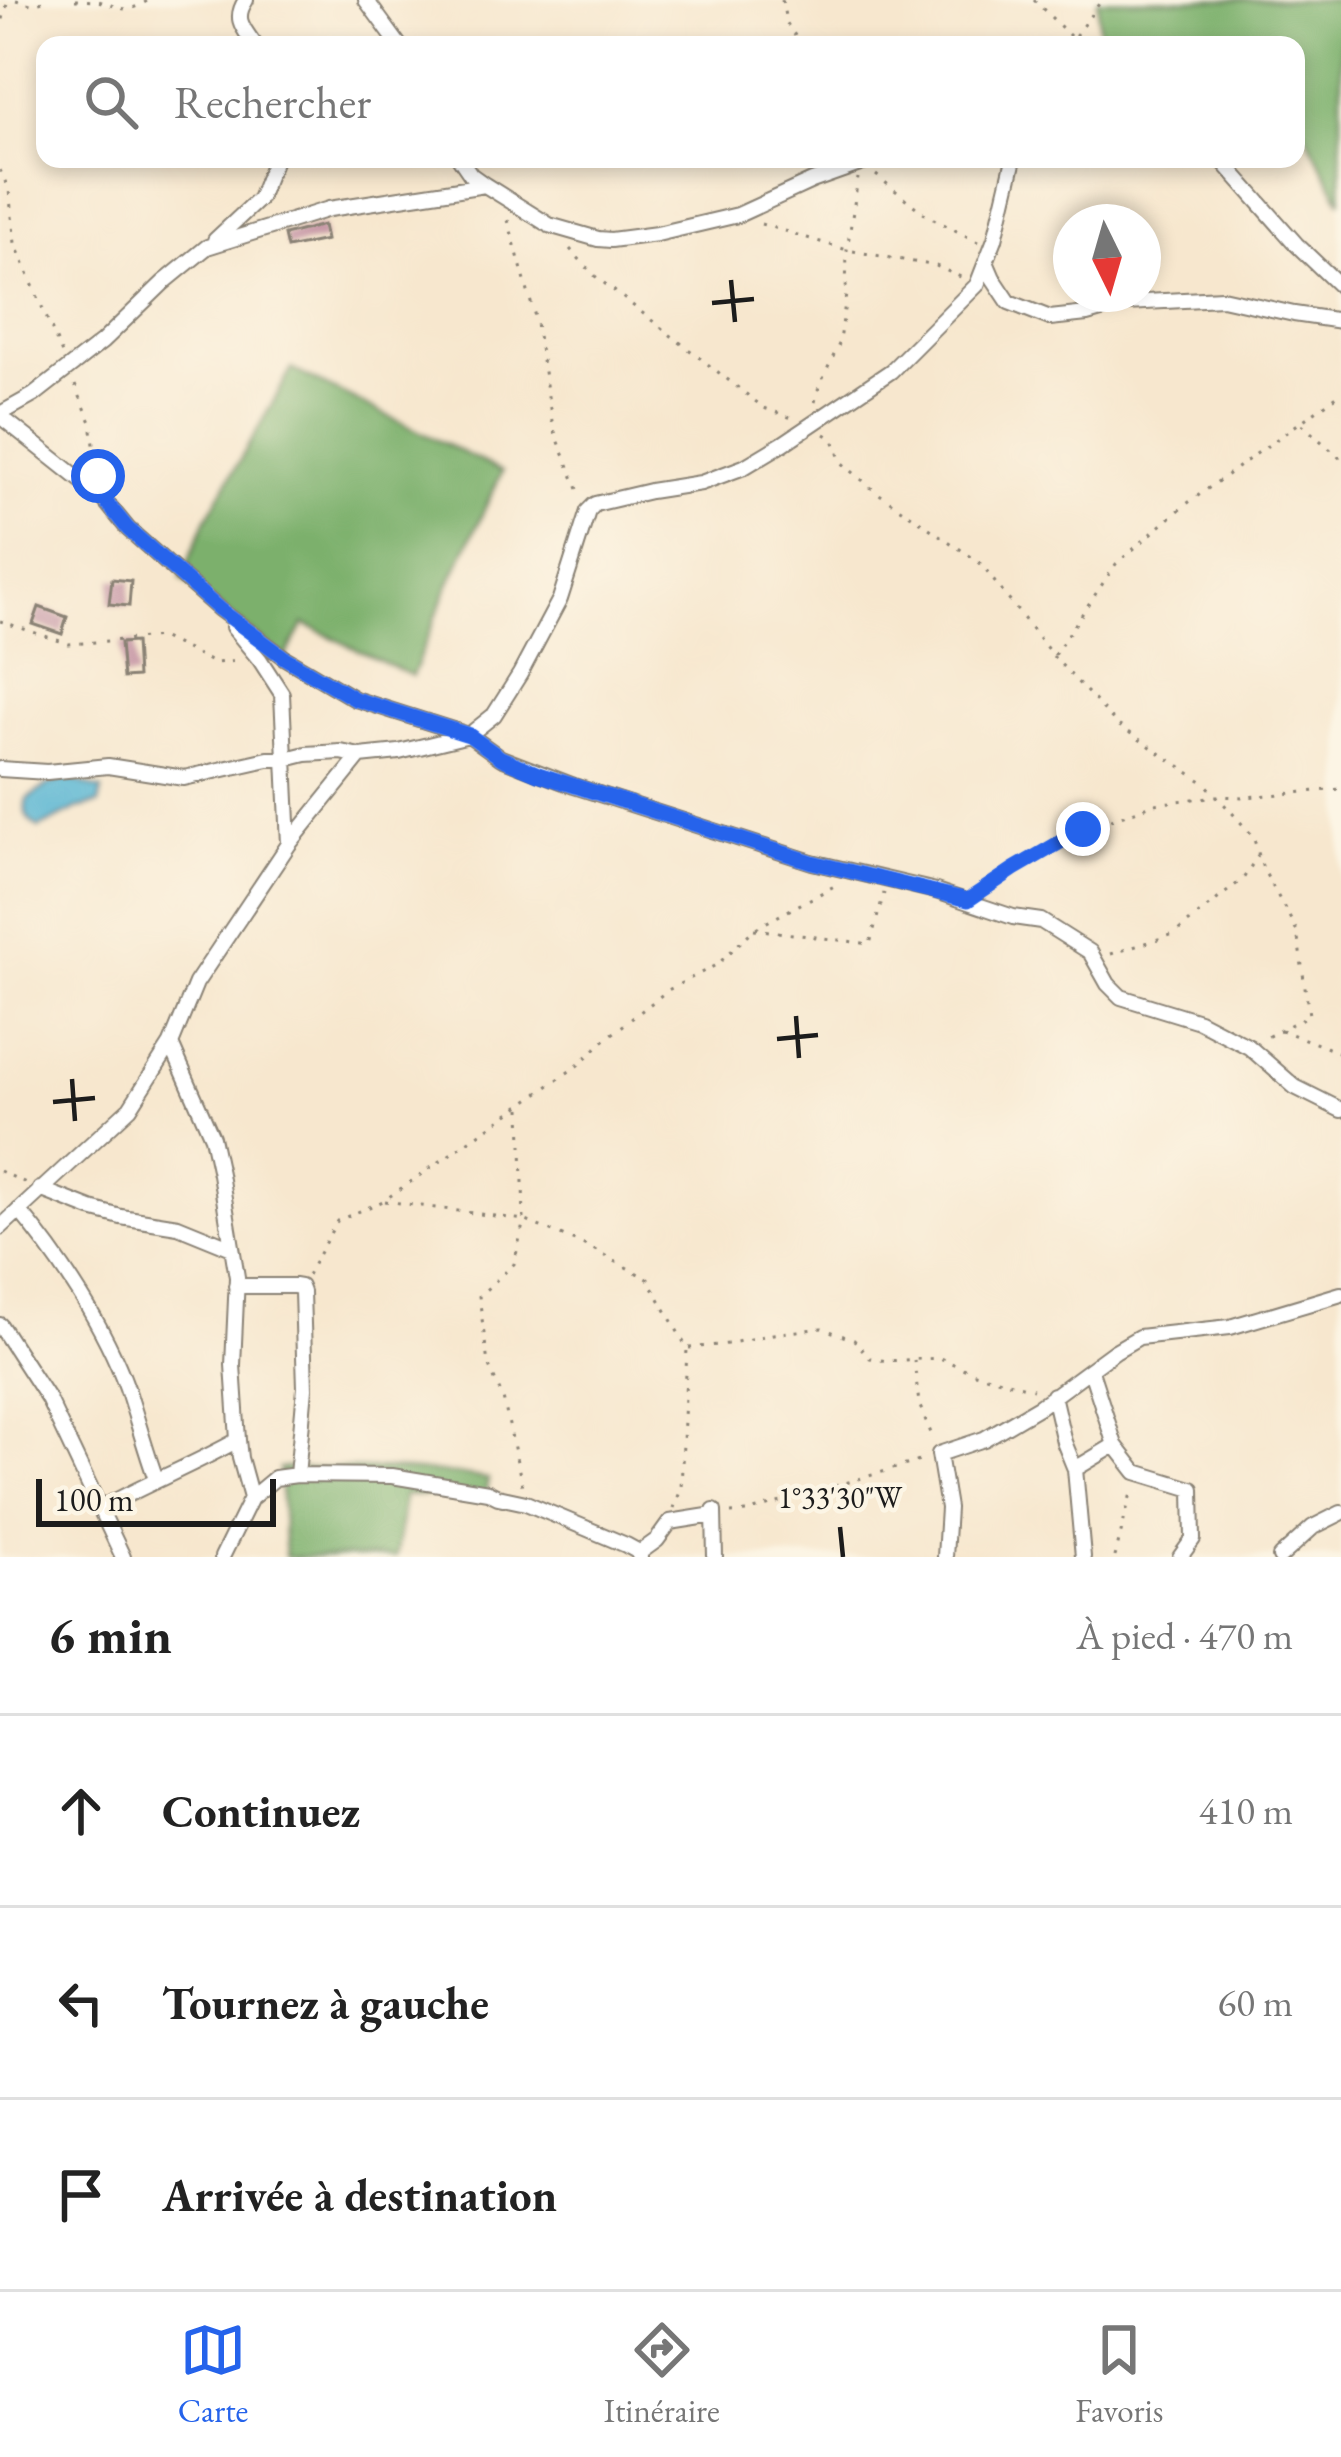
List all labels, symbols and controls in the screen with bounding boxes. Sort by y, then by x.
search box [36,36,1305,168]
icon: search [78,69,144,135]
text: Rechercher [174,73,371,131]
north arrow [1053,204,1161,312]
route start [71,449,125,503]
route end [1056,802,1110,856]
scale bar [36,1473,276,1526]
text: 100 m [54,1478,134,1521]
text: 1°33'30"W [778,1478,903,1517]
text: 6 min [48,1602,172,1668]
text: À pied · 470 m [1076,1610,1293,1661]
icon: ahead [48,1778,114,1844]
text: Continuez [162,1782,360,1840]
text: 410 m [1199,1785,1293,1836]
icon: left [48,1970,114,2036]
text: Tournez à gauche [162,1974,489,2032]
text: 60 m [1217,1977,1293,2028]
icon: arrive [48,2162,114,2228]
text: Arrivée à destination [162,2166,557,2224]
tab: Carte [178,2317,249,2432]
tab: Itinéraire [604,2317,720,2432]
tab: Favoris [1075,2317,1163,2432]

